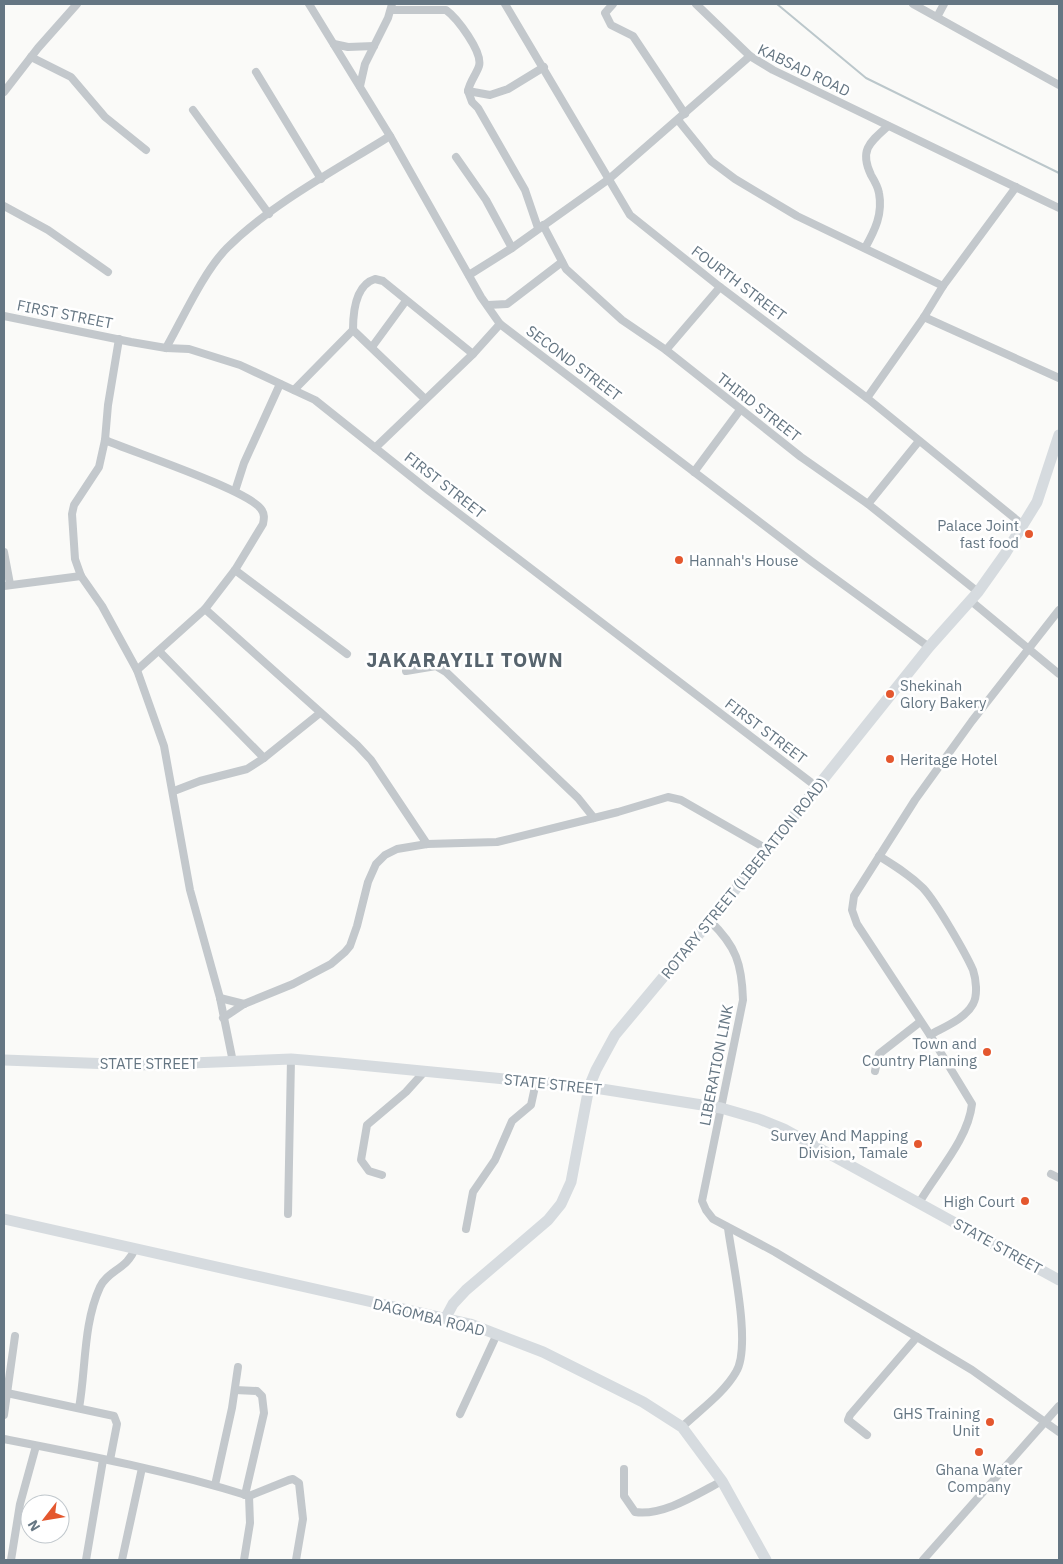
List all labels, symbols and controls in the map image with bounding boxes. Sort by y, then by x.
street label: KABSAD ROAD [755,39,853,101]
street label: FOURTH STREET [688,241,790,325]
street label: FIRST STREET [15,295,115,333]
street label: SECOND STREET [523,321,626,405]
street label: THIRD STREET [713,368,805,446]
street label: FIRST STREET [401,448,490,523]
place label: Palace Joint fast food [937,516,1019,552]
marker: Palace Joint fast food [1023,528,1035,540]
place label: Hannah's House [689,551,799,570]
marker: Hannah's House [673,554,685,566]
district label: JAKARAYILI TOWN [366,646,564,673]
place label: Shekinah Glory Bakery [900,676,987,712]
marker: Shekinah Glory Bakery [884,688,896,700]
street label: FIRST STREET [721,694,811,768]
place label: Heritage Hotel [900,750,998,769]
marker: Heritage Hotel [884,753,896,765]
street label: ROTARY STREET (LIBERATION ROAD) [657,773,831,983]
street label: LIBERATION LINK [695,1002,737,1127]
place label: Town and Country Planning [862,1034,977,1070]
marker: Town and Country Planning [981,1046,993,1058]
street label: STATE STREET [100,1054,199,1073]
street label: STATE STREET [503,1069,603,1099]
place label: Survey And Mapping Division, Tamale [771,1126,908,1162]
marker: Survey And Mapping Division, Tamale [912,1138,924,1150]
place label: High Court [944,1192,1015,1211]
marker: High Court [1019,1195,1031,1207]
street label: STATE STREET [950,1214,1046,1278]
street label: DAGOMBA ROAD [371,1294,487,1340]
place label: GHS Training Unit [893,1404,980,1440]
marker: GHS Training Unit [984,1416,996,1428]
marker: Ghana Water Company [973,1446,985,1458]
place label: Ghana Water Company [935,1460,1023,1496]
north arrow [20,1494,70,1544]
text: N [24,1517,44,1535]

